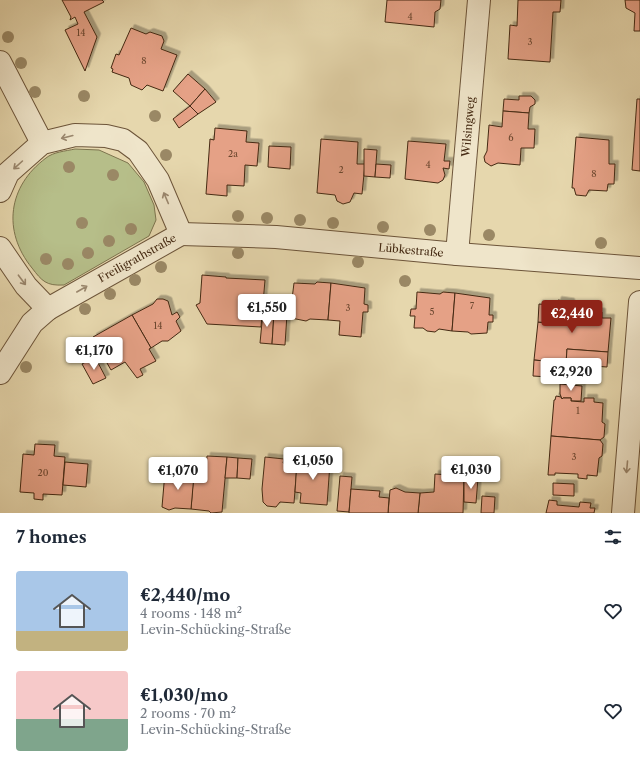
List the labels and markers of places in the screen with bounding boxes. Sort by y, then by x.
pin: €1,550 [234,294,300,328]
pin: €2,440 [539,300,605,334]
pin: €1,170 [61,337,127,371]
pin: €2,920 [538,358,604,392]
pin: €1,050 [280,447,346,481]
pin: €1,030 [438,456,504,490]
pin: €1,070 [145,457,211,491]

